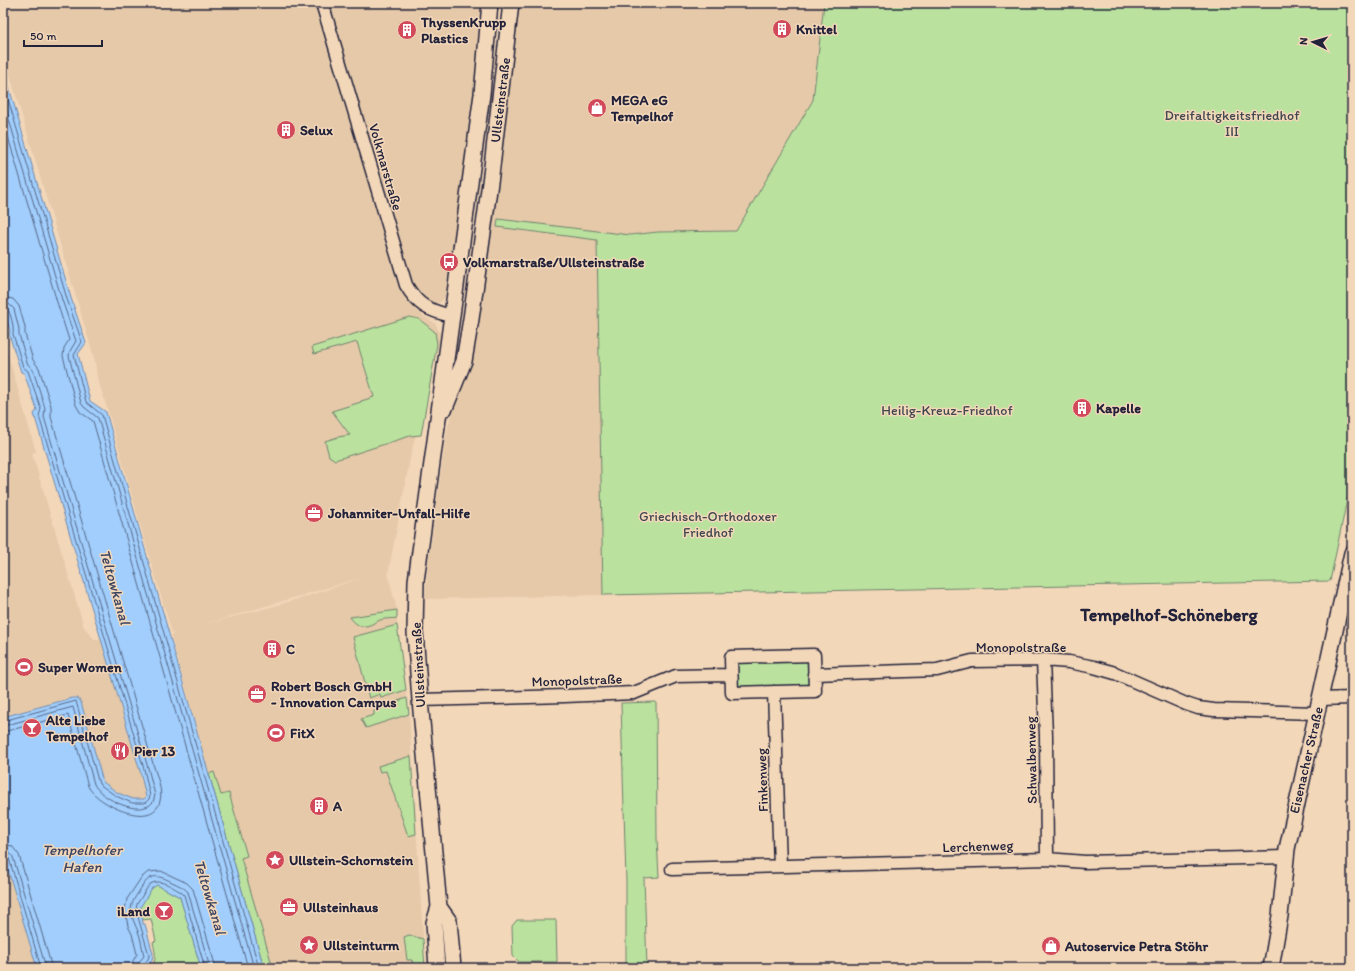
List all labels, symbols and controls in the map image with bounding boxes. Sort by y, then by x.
place label: ThyssenKrupp Plastics [420,14,506,47]
building icon: Knittel [771,18,793,40]
building icon: ThyssenKrupp Plastics [396,19,418,41]
place label: Knittel [796,21,838,38]
scale bar [24,22,102,48]
north arrow [1293,22,1333,62]
text: 50 m [30,29,56,43]
text: N [1297,37,1310,45]
street label: Ullsteinstraße [487,56,514,144]
place label: MEGA eG Tempelhof [610,92,674,125]
shop icon: MEGA eG Tempelhof [586,97,608,119]
park label: Dreifaltigkeitsfriedhof III [1165,107,1300,140]
building icon: Selux [275,119,297,141]
place label: Selux [300,122,333,139]
street label: Volkmarstraße [365,122,406,213]
bus stop icon: Volkmarstraße/Ullsteinstraße [438,251,460,273]
place label: Volkmarstraße/Ullsteinstraße [463,254,645,271]
building icon: Kapelle [1071,397,1093,419]
place label: Kapelle [1096,400,1141,417]
park label: Heilig-Kreuz-Friedhof [881,402,1013,419]
office icon: Johanniter-Unfall-Hilfe [303,502,325,524]
place label: Johanniter-Unfall-Hilfe [327,505,470,522]
park label: Griechisch-Orthodoxer Friedhof [639,508,777,541]
water label: Teltowkanal [96,547,135,628]
district label: Tempelhof-Schöneberg [1079,604,1258,626]
street label: Ullsteinstraße [408,621,429,708]
building icon: C [261,638,283,660]
street label: Monopolstraße [976,639,1067,656]
place label: C [286,641,295,658]
sports icon: Super Women [13,656,35,678]
place label: Super Women [38,659,122,676]
street label: Monopolstraße [531,670,623,691]
place label: Robert Bosch GmbH - Innovation Campus [271,678,397,711]
office icon: Robert Bosch GmbH - Innovation Campus [246,683,268,705]
street label: Eisenacher Straße [1286,705,1327,815]
place label: Alte Liebe Tempelhof [45,712,109,745]
street label: Schwalbenweg [1022,715,1041,804]
bar icon: Alte Liebe Tempelhof [21,717,43,739]
sports icon: FitX [265,722,287,744]
place label: FitX [290,725,315,742]
restaurant icon: Pier 13 [109,740,131,762]
place label: Pier 13 [134,743,175,760]
street label: Finkenweg [753,747,772,812]
building icon: A [308,795,330,817]
place label: A [332,798,343,815]
street label: Lerchenweg [942,837,1015,856]
water label: Tempelhofer Hafen [42,841,124,876]
place icon: Ullstein-Schornstein [264,849,286,871]
place label: Ullstein-Schornstein [289,852,413,869]
water label: Teltowkanal [190,857,230,938]
office icon: Ullsteinhaus [278,896,300,918]
place label: Ullsteinhaus [303,899,378,916]
bar icon: iLand [153,900,175,922]
place label: iLand [117,903,150,920]
place icon: Ullsteinturm [298,934,320,956]
shop icon: Autoservice Petra Stöhr [1040,935,1062,957]
place label: Ullsteinturm [323,937,400,954]
place label: Autoservice Petra Stöhr [1064,938,1208,955]

